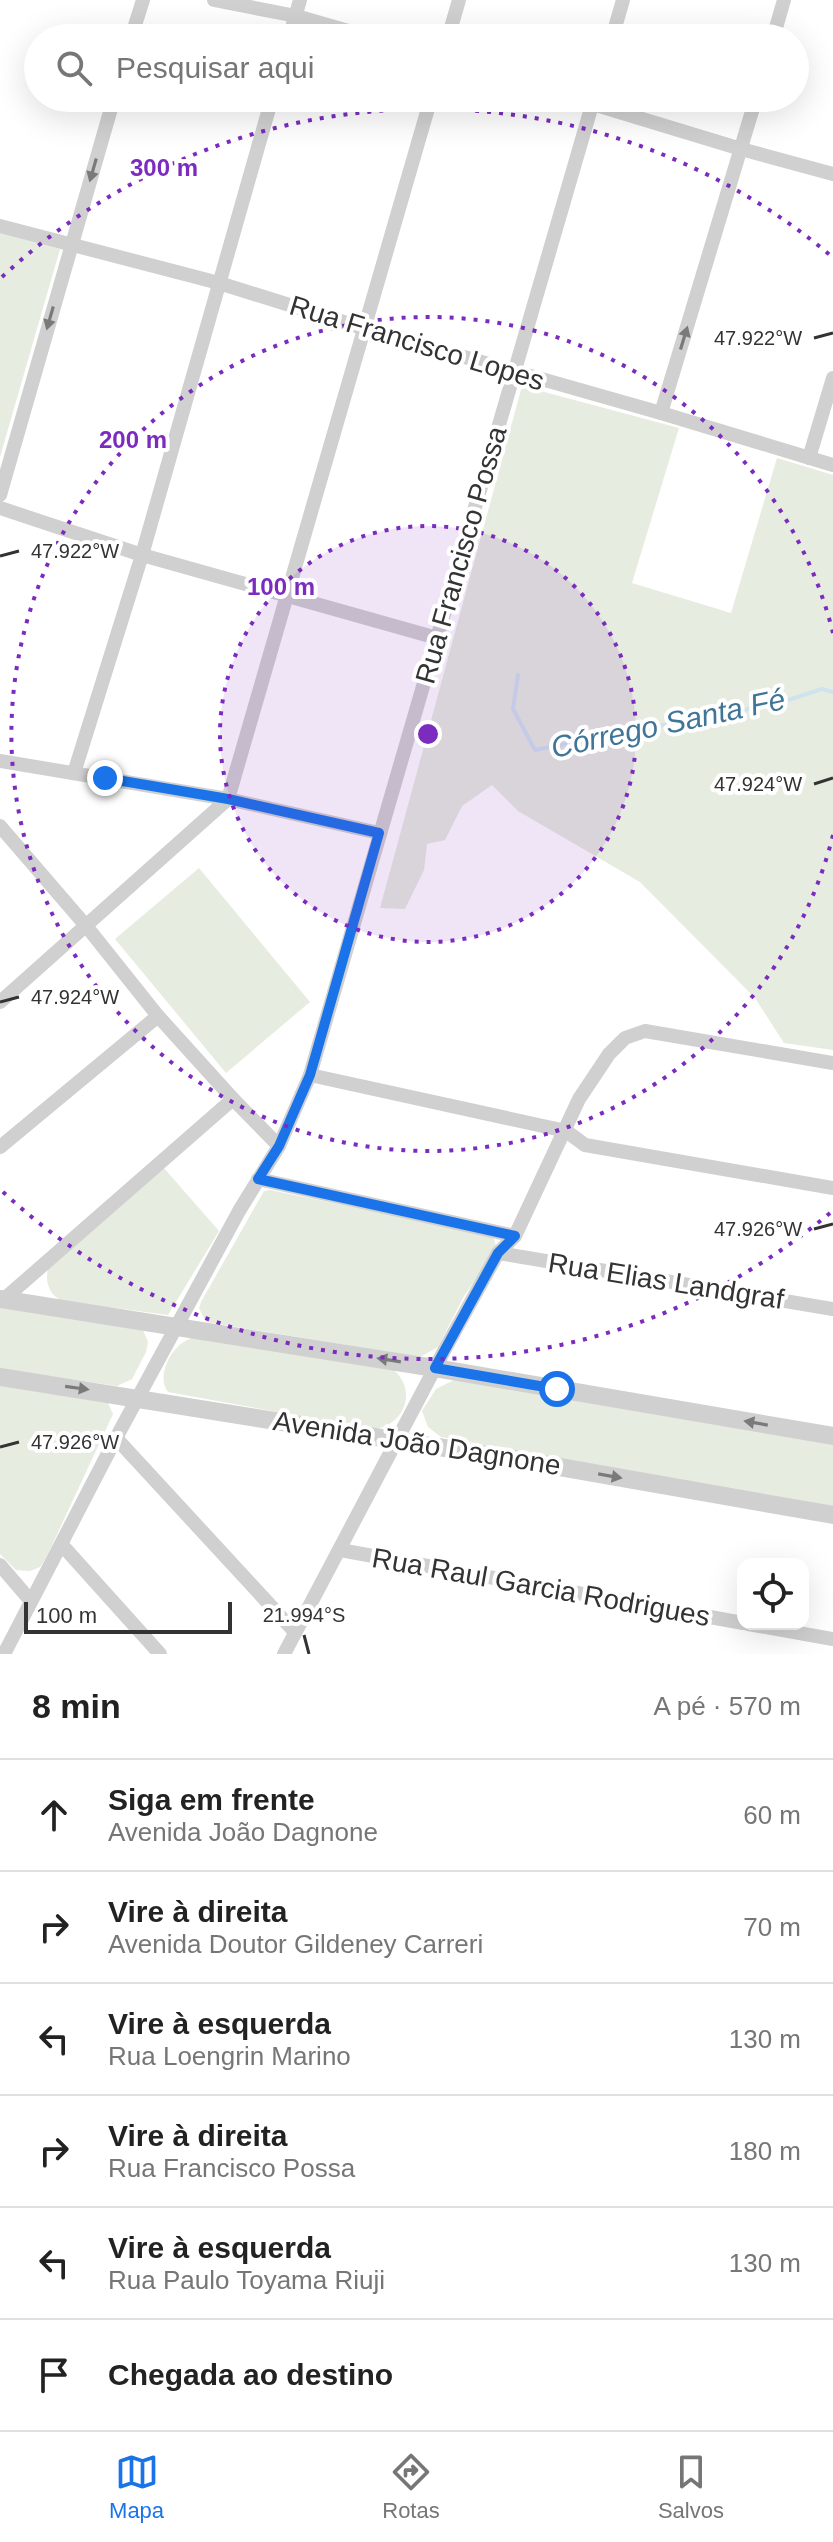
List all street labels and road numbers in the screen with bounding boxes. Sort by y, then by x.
street label: Rua Francisco Lopes [286,289,548,397]
street label: Rua Francisco Possa [409,422,513,687]
street label: Rua Elias Landgraf [546,1247,786,1315]
street label: Avenida João Dagnone [271,1405,563,1481]
street label: Rua Raul Garcia Rodrigues [370,1542,712,1632]

